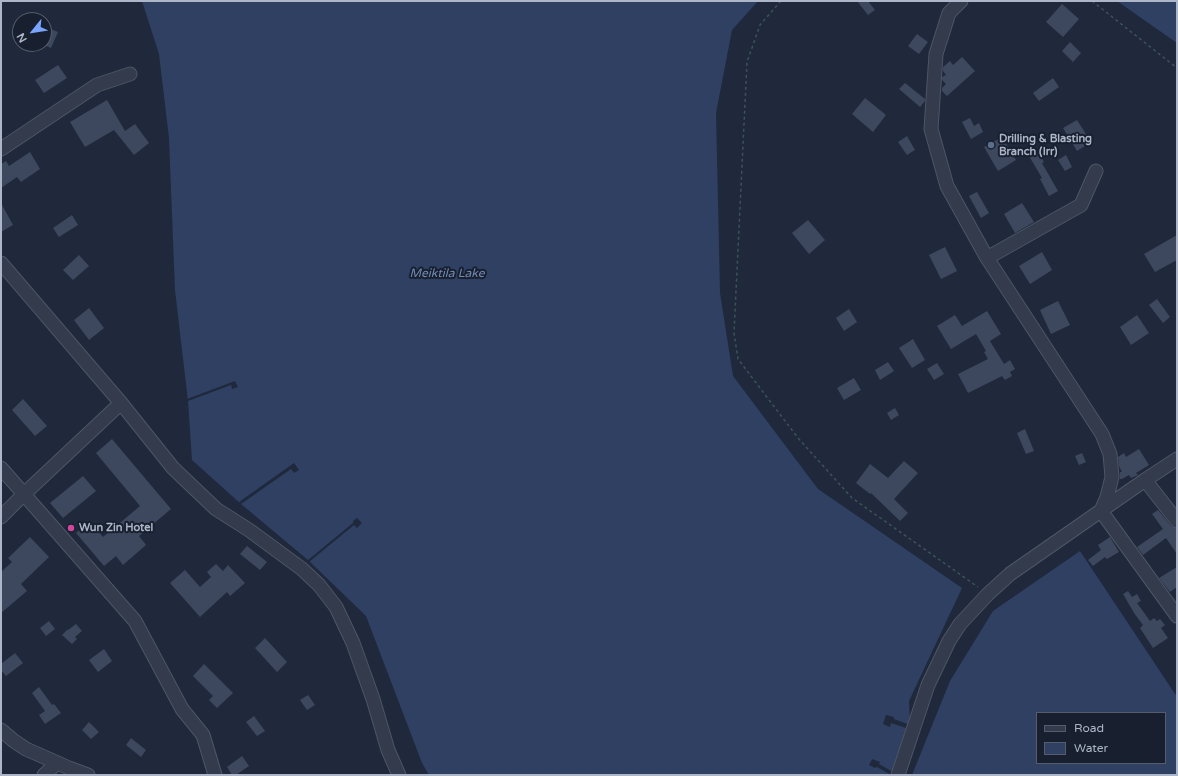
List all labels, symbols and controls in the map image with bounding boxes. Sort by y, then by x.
north arrow [12,12,52,52]
text: N [14,31,30,45]
place label: Drilling & Blasting Branch (Irr) [999,132,1092,158]
marker: Drilling & Blasting Branch (Irr) [986,140,996,150]
water label: Meiktila Lake [409,267,485,281]
place label: Wun Zin Hotel [79,521,153,535]
marker: Wun Zin Hotel [66,523,76,533]
legend [1036,712,1166,764]
text: Road [1074,721,1104,735]
text: Water [1074,741,1108,755]

